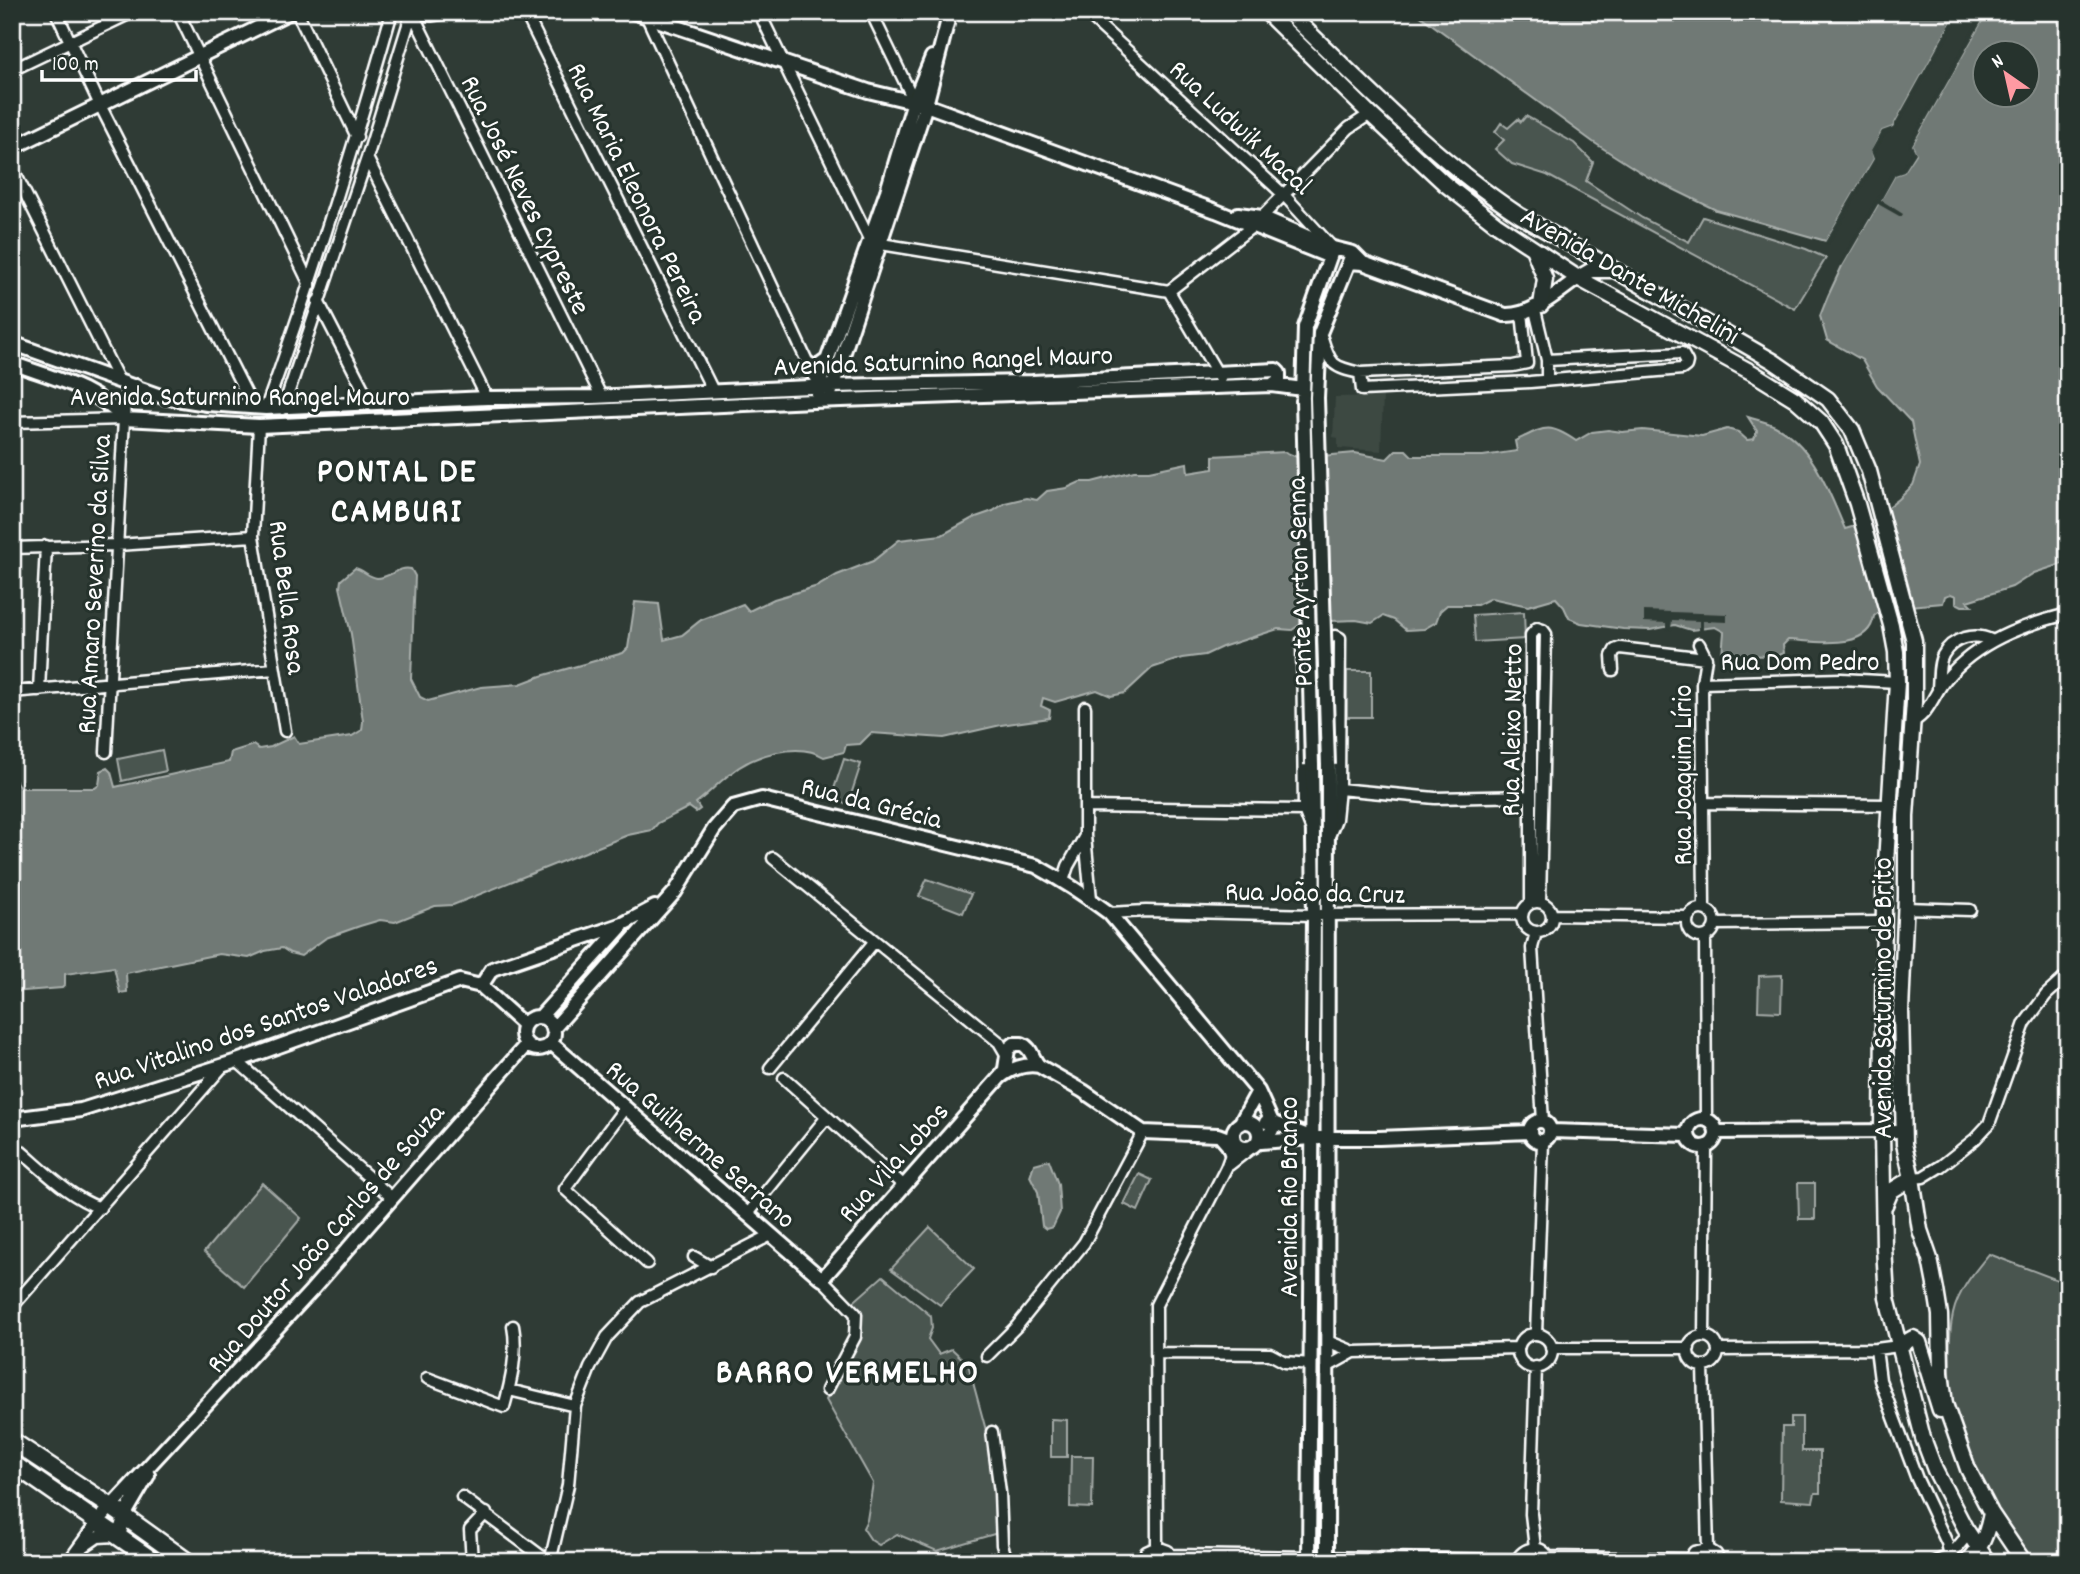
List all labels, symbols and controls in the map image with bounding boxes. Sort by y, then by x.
scale bar [42,38,196,82]
north arrow [1972,38,2042,108]
text: N [1987,49,2010,77]
text: 100 m [52,51,99,81]
street label: Rua Ludwik Macal [1158,52,1320,207]
street label: Rua Maria Eleonora Pereira [554,57,715,332]
street label: Rua José Neves Cypreste [447,70,598,323]
street label: Avenida Dante Michelini [1511,199,1746,357]
street label: Avenida Saturnino Rangel Mauro [773,338,1114,390]
street label: Avenida Saturnino Rangel Mauro [70,380,410,420]
street label: Rua Amaro Severino da Silva [69,433,125,735]
district label: PONTAL DE CAMBURI [317,449,477,539]
street label: Ponte Ayrton Senna [1279,475,1327,687]
street label: Rua Bella Rosa [255,518,313,678]
street label: Rua Aleixo Netto [1493,643,1537,817]
street label: Rua Dom Pedro [1721,645,1879,685]
street label: Rua Joaquim Lírio [1666,685,1706,865]
street label: Rua da Grécia [796,769,946,843]
street label: Avenida Saturnino de Brito [1866,857,1906,1139]
street label: Rua João da Cruz [1224,874,1406,918]
street label: Rua Vitalino dos Santos Valadares [89,948,444,1103]
street label: Rua Guilherme Serrano [595,1053,803,1241]
street label: Rua Vila Lobos [831,1095,961,1234]
street label: Rua Doutor João Carlos de Souza [199,1096,457,1384]
street label: Avenida Rio Branco [1272,1096,1312,1298]
district label: BARRO VERMELHO [716,1350,980,1400]

